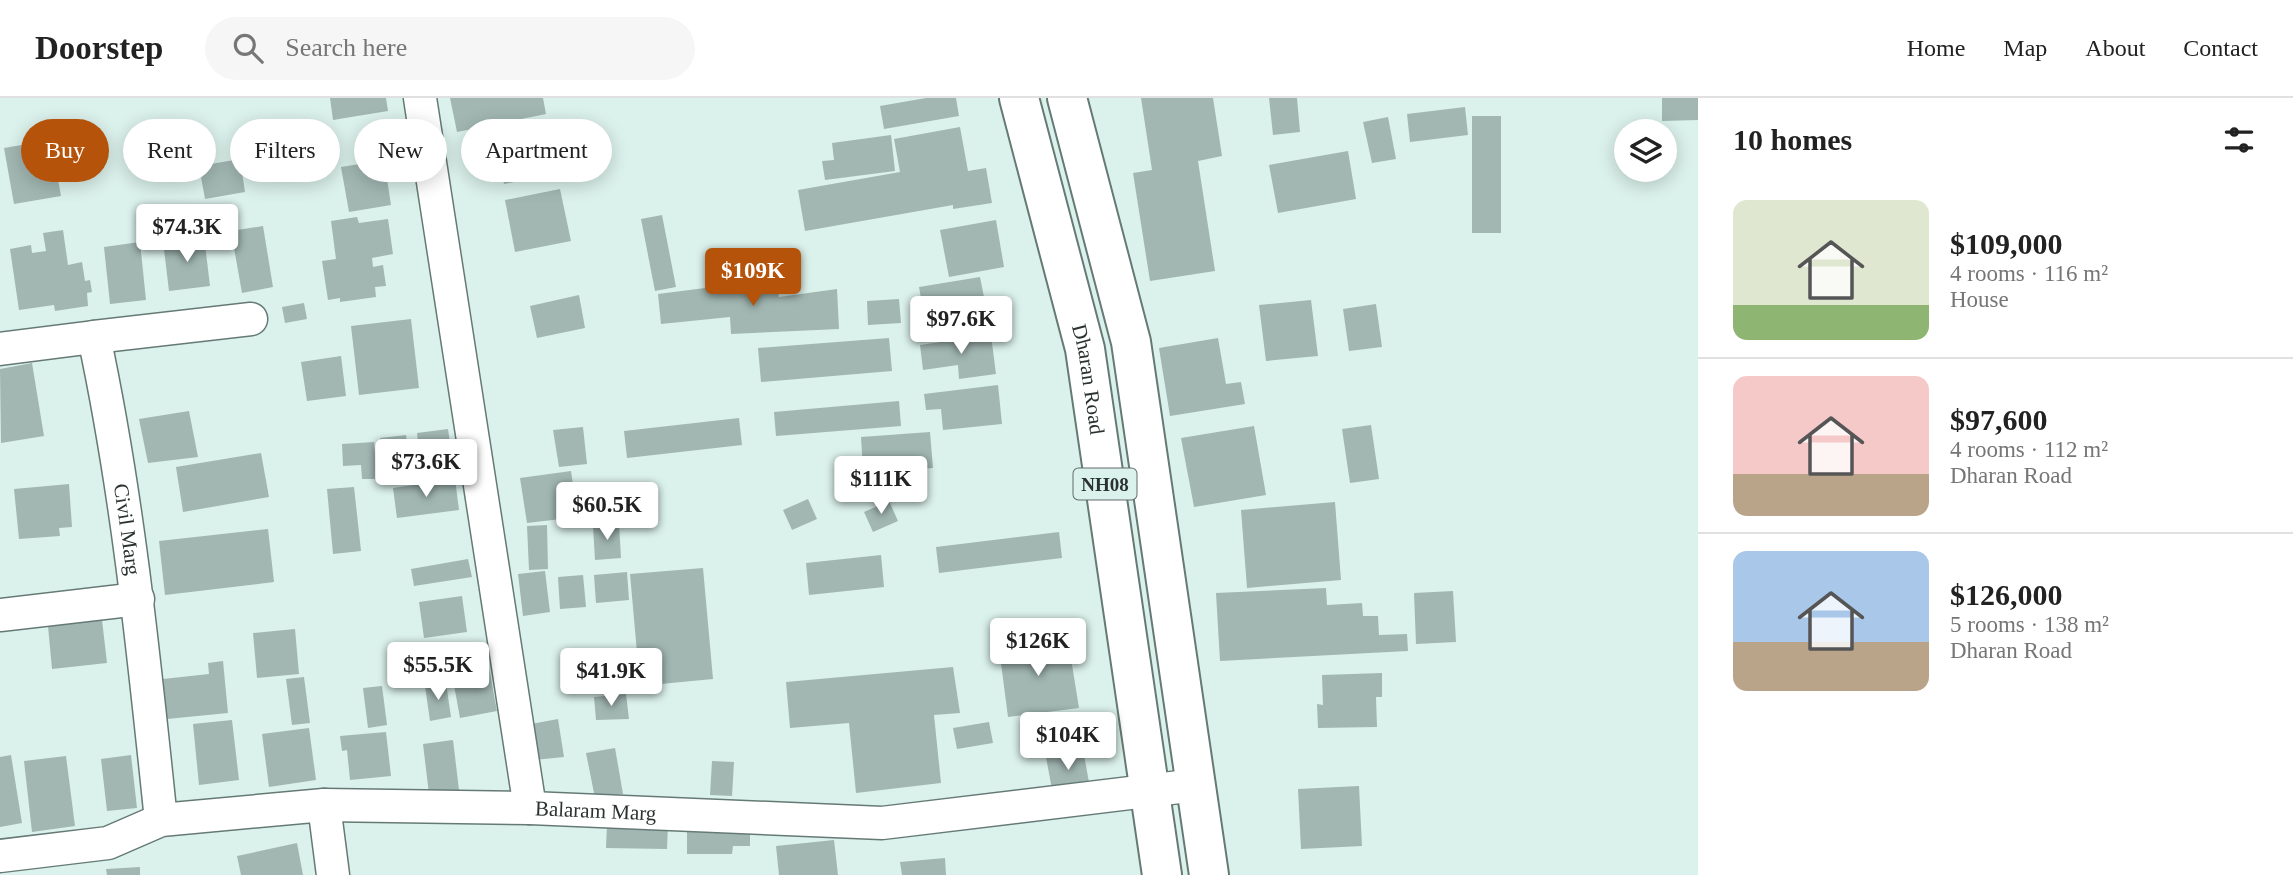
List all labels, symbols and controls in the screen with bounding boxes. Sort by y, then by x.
search box [205,17,695,80]
icon: search [229,29,267,67]
text: Doorstep [35,30,163,66]
text: Search here [285,33,407,62]
text: Home [1907,35,1965,61]
text: Map [2003,35,2047,61]
text: About [2085,35,2145,61]
text: Contact [2183,35,2258,61]
chip: Buy [21,119,109,182]
chip: Rent [123,119,216,182]
chip: Filters [230,119,340,182]
chip: New [354,119,447,182]
chip: Apartment [461,119,612,182]
map controls [1614,119,1677,182]
button: layers [1614,119,1677,182]
icon: filters [2220,121,2258,159]
text: 10 homes [1733,123,1852,156]
pin: $74.3K [130,204,244,264]
text: $74.3K [152,214,222,239]
text: $109,000 [1950,227,2063,260]
icon: home [1789,228,1873,312]
pin: $109K [704,248,802,308]
text: $109K [721,258,785,283]
text: 4 rooms · 116 m² [1950,261,2108,286]
text: House [1950,287,2009,312]
pin: $97.6K [904,296,1018,356]
text: $97.6K [926,306,996,331]
street label: Dharan Road [1067,322,1109,437]
text: $97,600 [1950,403,2048,436]
icon: home [1789,404,1873,488]
text: 4 rooms · 112 m² [1950,437,2108,462]
pin: $73.6K [369,440,483,499]
text: $73.6K [391,449,461,474]
pin: $111K [832,456,930,516]
text: Dharan Road [1950,463,2072,488]
text: $111K [850,466,912,491]
road number: NH08 [1074,468,1136,500]
street label: Civil Marg [109,482,146,577]
pin: $60.5K [550,482,664,542]
text: $60.5K [572,492,642,517]
text: $126,000 [1950,578,2063,611]
icon: home [1789,579,1873,663]
text: 5 rooms · 138 m² [1950,612,2109,637]
pin: $126K [989,618,1087,678]
text: $126K [1006,628,1070,653]
text: Dharan Road [1950,638,2072,663]
pin: $55.5K [381,642,495,702]
pin: $41.9K [554,648,668,708]
text: $55.5K [403,652,473,677]
text: $41.9K [576,658,646,683]
pin: $104K [1019,712,1117,772]
text: $104K [1036,722,1100,747]
street label: Balaram Marg [534,796,657,825]

